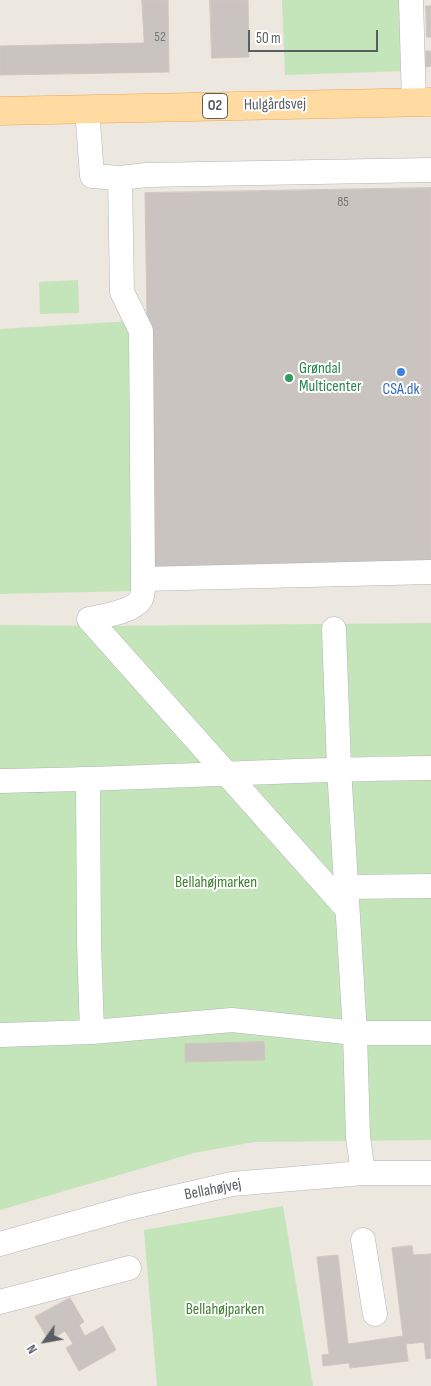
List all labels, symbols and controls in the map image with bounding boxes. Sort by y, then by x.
scale bar [251,20,381,52]
house number: 52 [154,29,166,45]
text: 50 m [256,29,281,48]
road number: O2 [202,94,228,118]
street label: Hulgårdsvej [244,95,306,115]
house number: 85 [337,194,349,210]
place label: Grøndal Multicenter [299,359,362,397]
marker: CSA.dk [395,366,407,378]
marker: Grøndal Multicenter [283,372,295,384]
place label: CSA.dk [382,380,420,400]
park label: Bellahøjmarken [175,873,257,893]
street label: Bellahøjvej [183,1175,243,1205]
park label: Bellahøjparken [186,1300,264,1320]
north arrow [20,1316,70,1366]
text: N [23,1342,41,1357]

